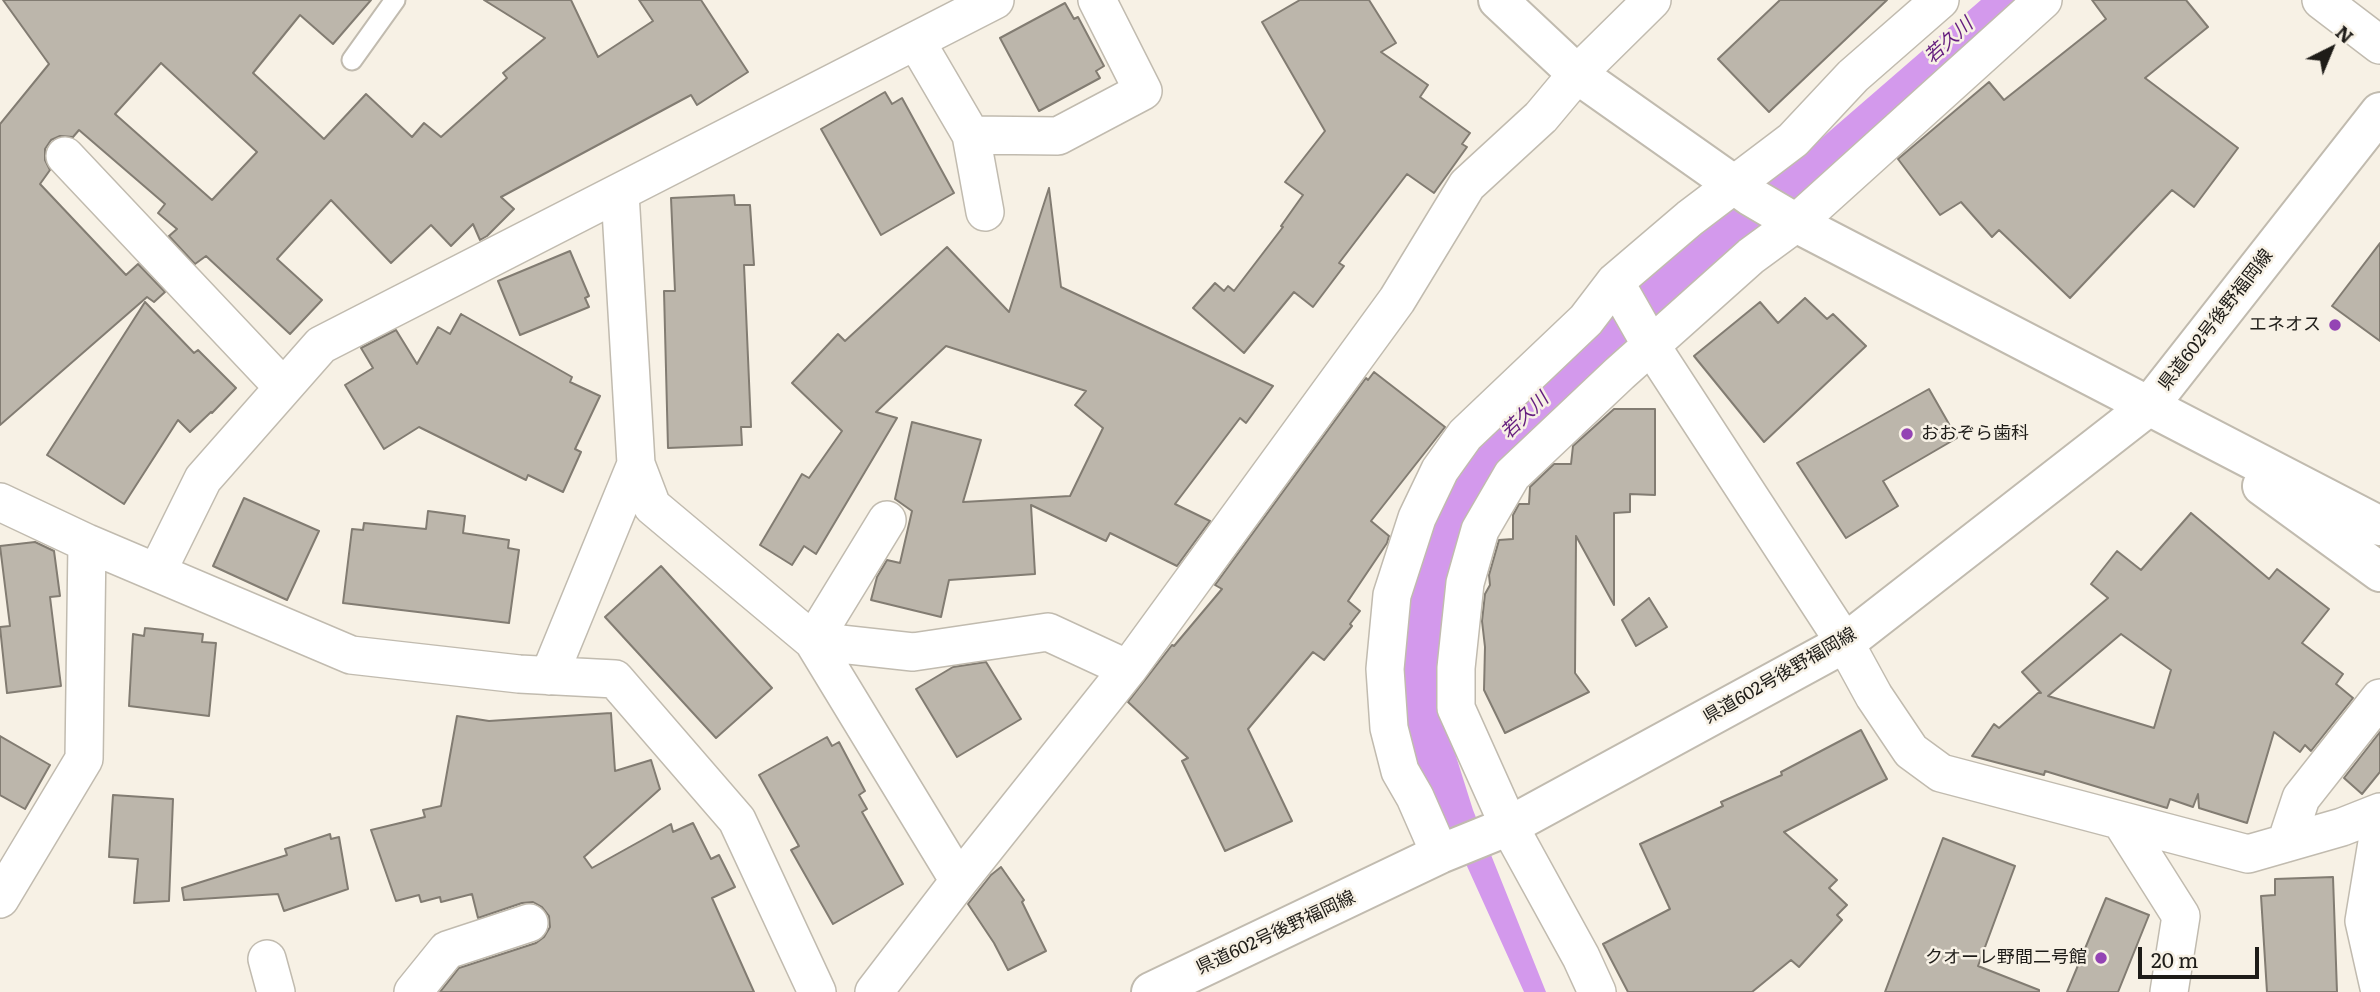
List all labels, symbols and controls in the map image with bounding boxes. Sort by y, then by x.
water label: 若久川 [1920,13,1978,69]
north arrow [2296,14,2366,84]
text: N [2330,18,2361,49]
street label: 県道602号後野福岡線 [2154,245,2278,395]
place label: エネオス [2249,314,2321,336]
marker: エネオス [2327,317,2343,333]
water label: 若久川 [1497,388,1553,444]
place label: おおぞら歯科 [1921,423,2029,445]
marker: おおぞら歯科 [1899,426,1915,442]
street label: 県道602号後野福岡線 [1700,623,1860,729]
street label: 県道602号後野福岡線 [1193,887,1359,979]
scale bar [2142,932,2263,976]
text: 20 m [2151,943,2198,974]
place label: クオーレ野間二号館 [1925,947,2087,969]
marker: クオーレ野間二号館 [2093,950,2109,966]

